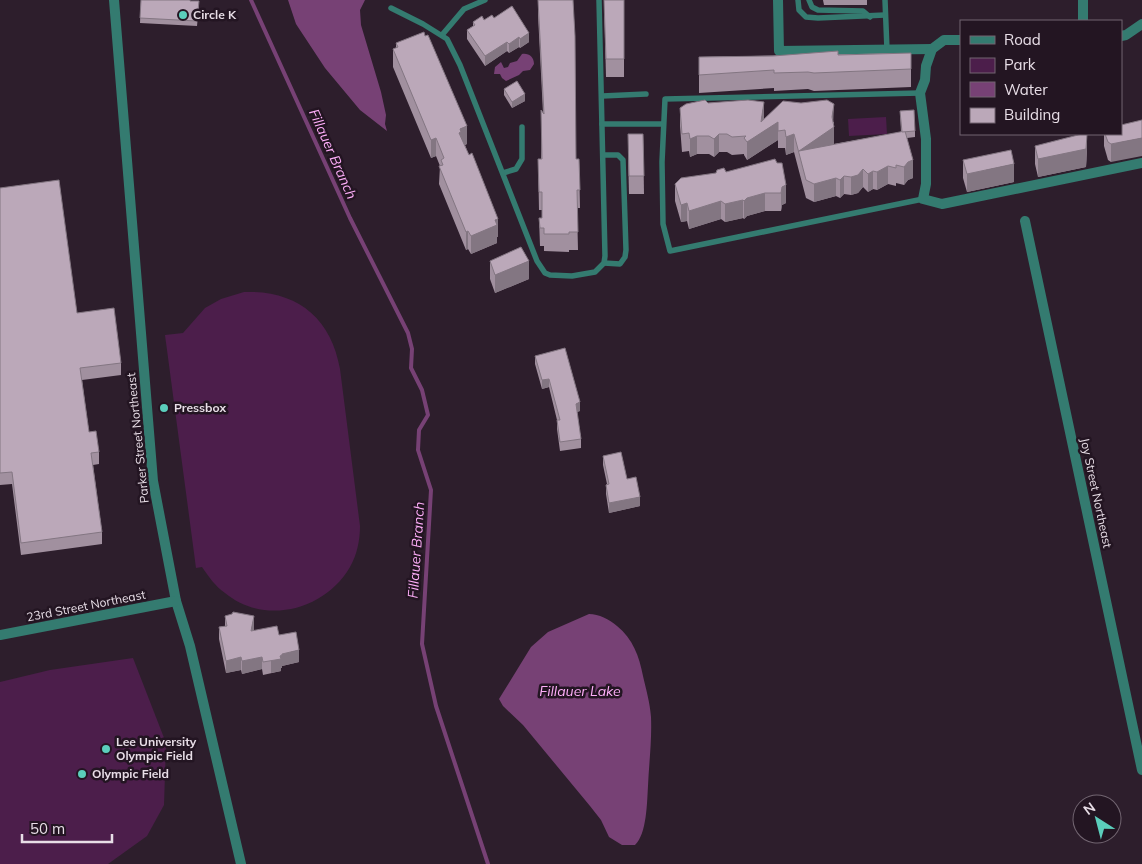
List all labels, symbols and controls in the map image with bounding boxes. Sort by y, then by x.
place label: Circle K [193,7,237,22]
marker: Circle K [177,9,189,21]
legend [960,20,1122,135]
text: Road [1004,30,1041,49]
text: Park [1004,55,1036,74]
text: Water [1004,80,1048,99]
text: Building [1004,105,1060,124]
water label: Fillauer Branch [305,106,361,202]
street label: Parker Street Northeast [123,372,152,504]
place label: Pressbox [174,400,226,415]
marker: Pressbox [158,402,170,414]
street label: Joy Street Northeast [1078,437,1115,549]
water label: Fillauer Branch [404,501,428,599]
street label: 23rd Street Northeast [25,587,147,624]
water label: Fillauer Lake [539,682,621,700]
place label: Lee University Olympic Field [116,734,197,763]
marker: Lee University Olympic Field [100,743,112,755]
place label: Olympic Field [92,766,169,781]
marker: Olympic Field [76,768,88,780]
north arrow [1072,794,1122,844]
text: N [1080,798,1099,819]
scale bar [22,812,112,844]
text: 50 m [30,819,65,838]

